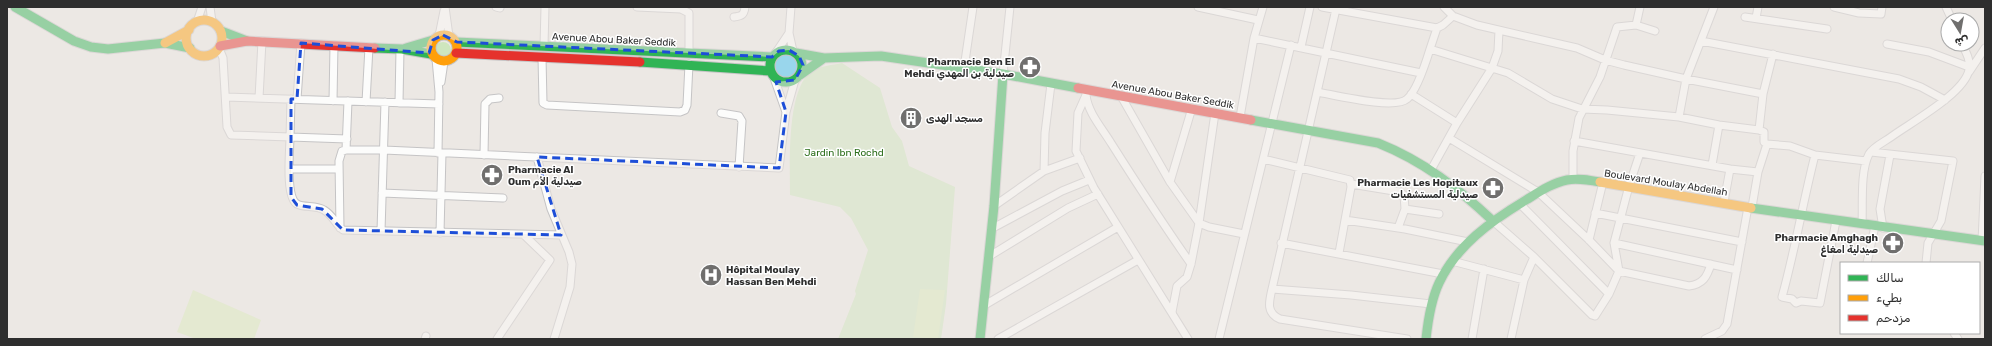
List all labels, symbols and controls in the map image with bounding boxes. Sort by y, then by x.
north arrow [1940,12,1980,52]
street label: Avenue Abou Baker Seddik [552,31,677,49]
text: ش [1954,34,1970,49]
pharmacy icon: Pharmacie Ben El Mehdi صيدلية بن المهدي [1017,54,1043,80]
place label: Pharmacie Ben El Mehdi صيدلية بن المهدي [904,56,1014,81]
street label: Avenue Abou Baker Seddik [1111,78,1236,112]
building icon: مسجد الهدى [898,105,924,131]
place label: مسجد الهدى [926,113,983,125]
park label: Jardin Ibn Rochd [804,147,884,159]
pharmacy icon: Pharmacie Al Oum صيدلية الأم [479,162,505,188]
place label: Pharmacie Al Oum صيدلية الأم [508,164,582,189]
street label: Boulevard Moulay Abdellah [1603,167,1728,199]
pharmacy icon: Pharmacie Les Hopitaux صيدلية المستشفيات [1480,175,1506,201]
place label: Pharmacie Les Hopitaux صيدلية المستشفيات [1357,177,1478,201]
pharmacy icon: Pharmacie Amghagh صيدلية امغاغ [1880,230,1906,256]
place label: Pharmacie Amghagh صيدلية امغاغ [1775,232,1878,257]
hospital icon: Hôpital Moulay Hassan Ben Mehdi [698,262,724,288]
legend [1840,262,1980,334]
place label: Hôpital Moulay Hassan Ben Mehdi [726,264,816,288]
text: سالك [1876,271,1904,285]
text: بطيء [1876,291,1902,307]
text: مزدحم [1876,311,1911,326]

